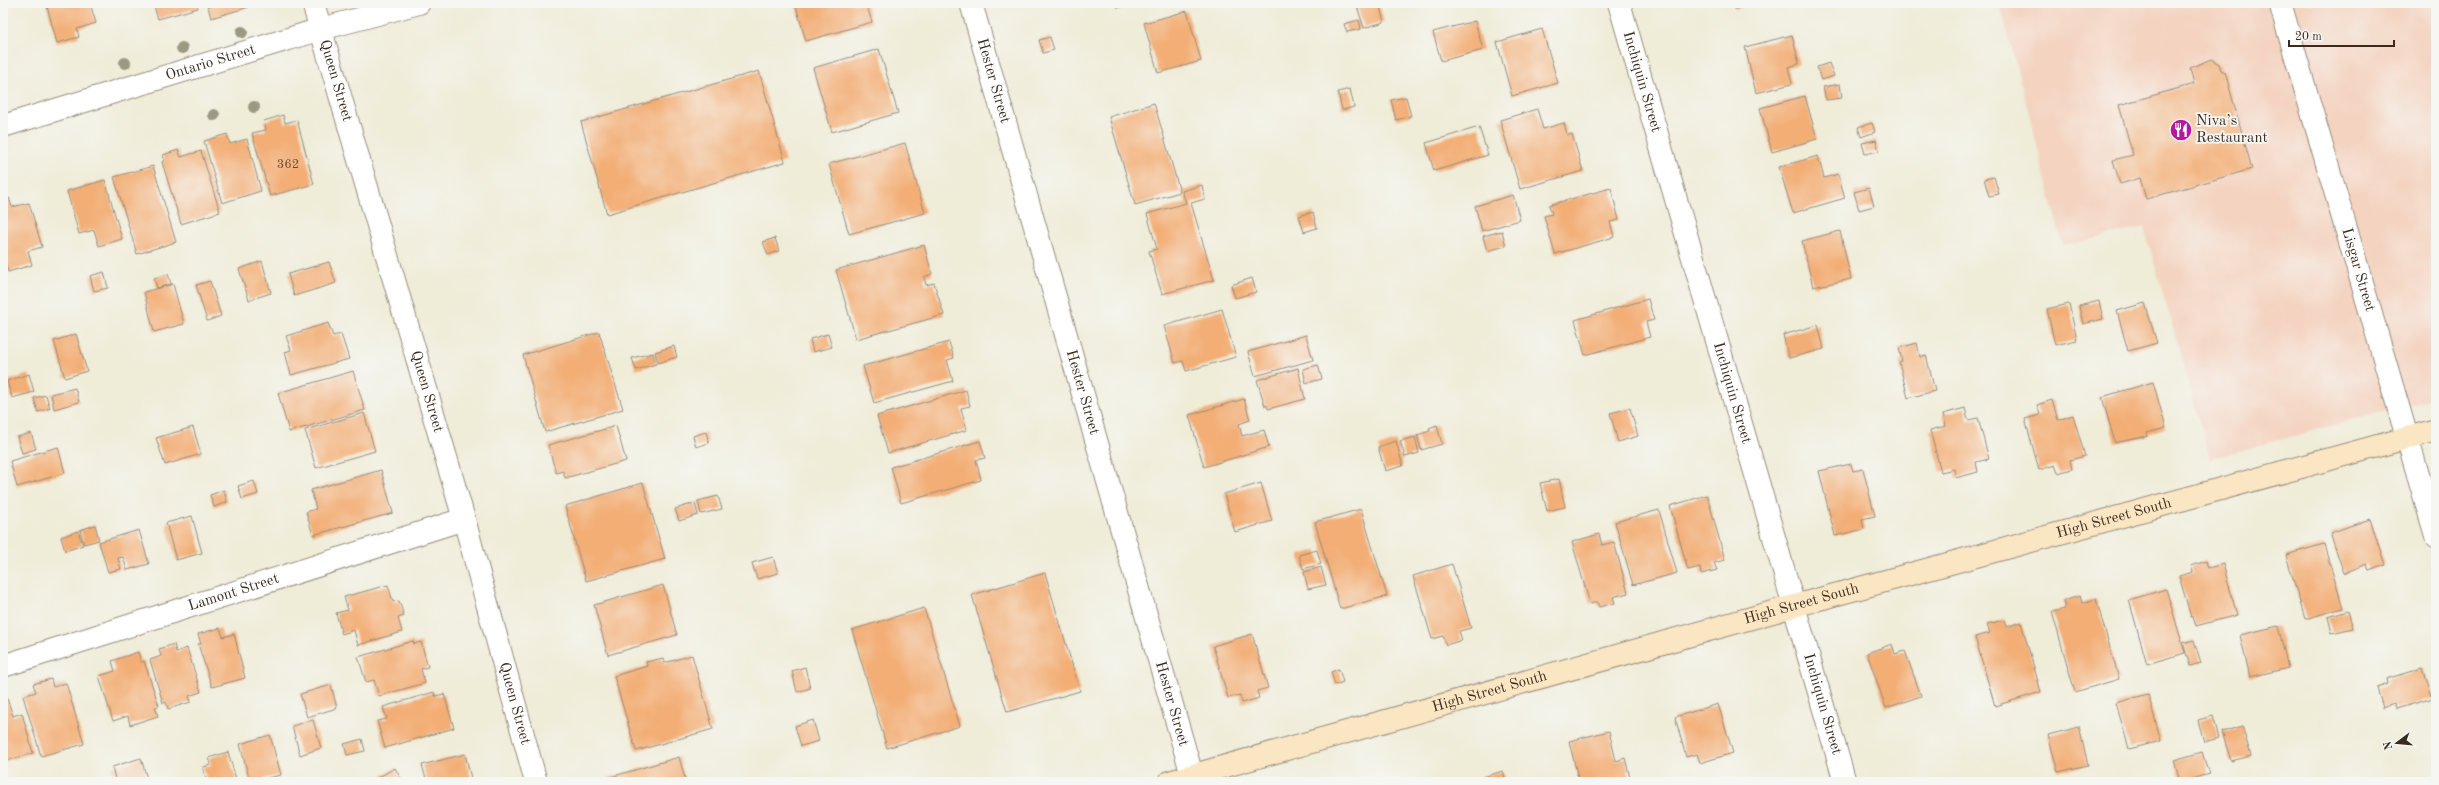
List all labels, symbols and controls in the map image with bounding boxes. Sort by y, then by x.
scale bar [2289,22,2394,48]
street label: Inchiquin Street [1620,29,1664,134]
text: 20 m [2295,31,2322,43]
street label: Hester Street [974,37,1013,125]
street label: Queen Street [317,38,355,123]
street label: Ontario Street [164,42,257,83]
place label: Niva’s Restaurant [2196,114,2268,146]
restaurant icon: Niva’s Restaurant [2168,117,2194,143]
house number: 362 [277,158,299,171]
street label: Lisgar Street [2339,226,2377,313]
street label: Inchiquin Street [1710,341,1754,445]
street label: Hester Street [1063,348,1102,437]
street label: Queen Street [408,349,446,434]
street label: High Street South [2055,495,2173,541]
street label: Lamont Street [186,571,281,614]
street label: High Street South [1742,581,1861,627]
street label: Inchiquin Street [1801,652,1844,756]
street label: Hester Street [1152,660,1191,748]
street label: Queen Street [496,661,533,746]
street label: High Street South [1430,668,1549,715]
north arrow [2377,723,2417,763]
text: N [2382,739,2395,751]

